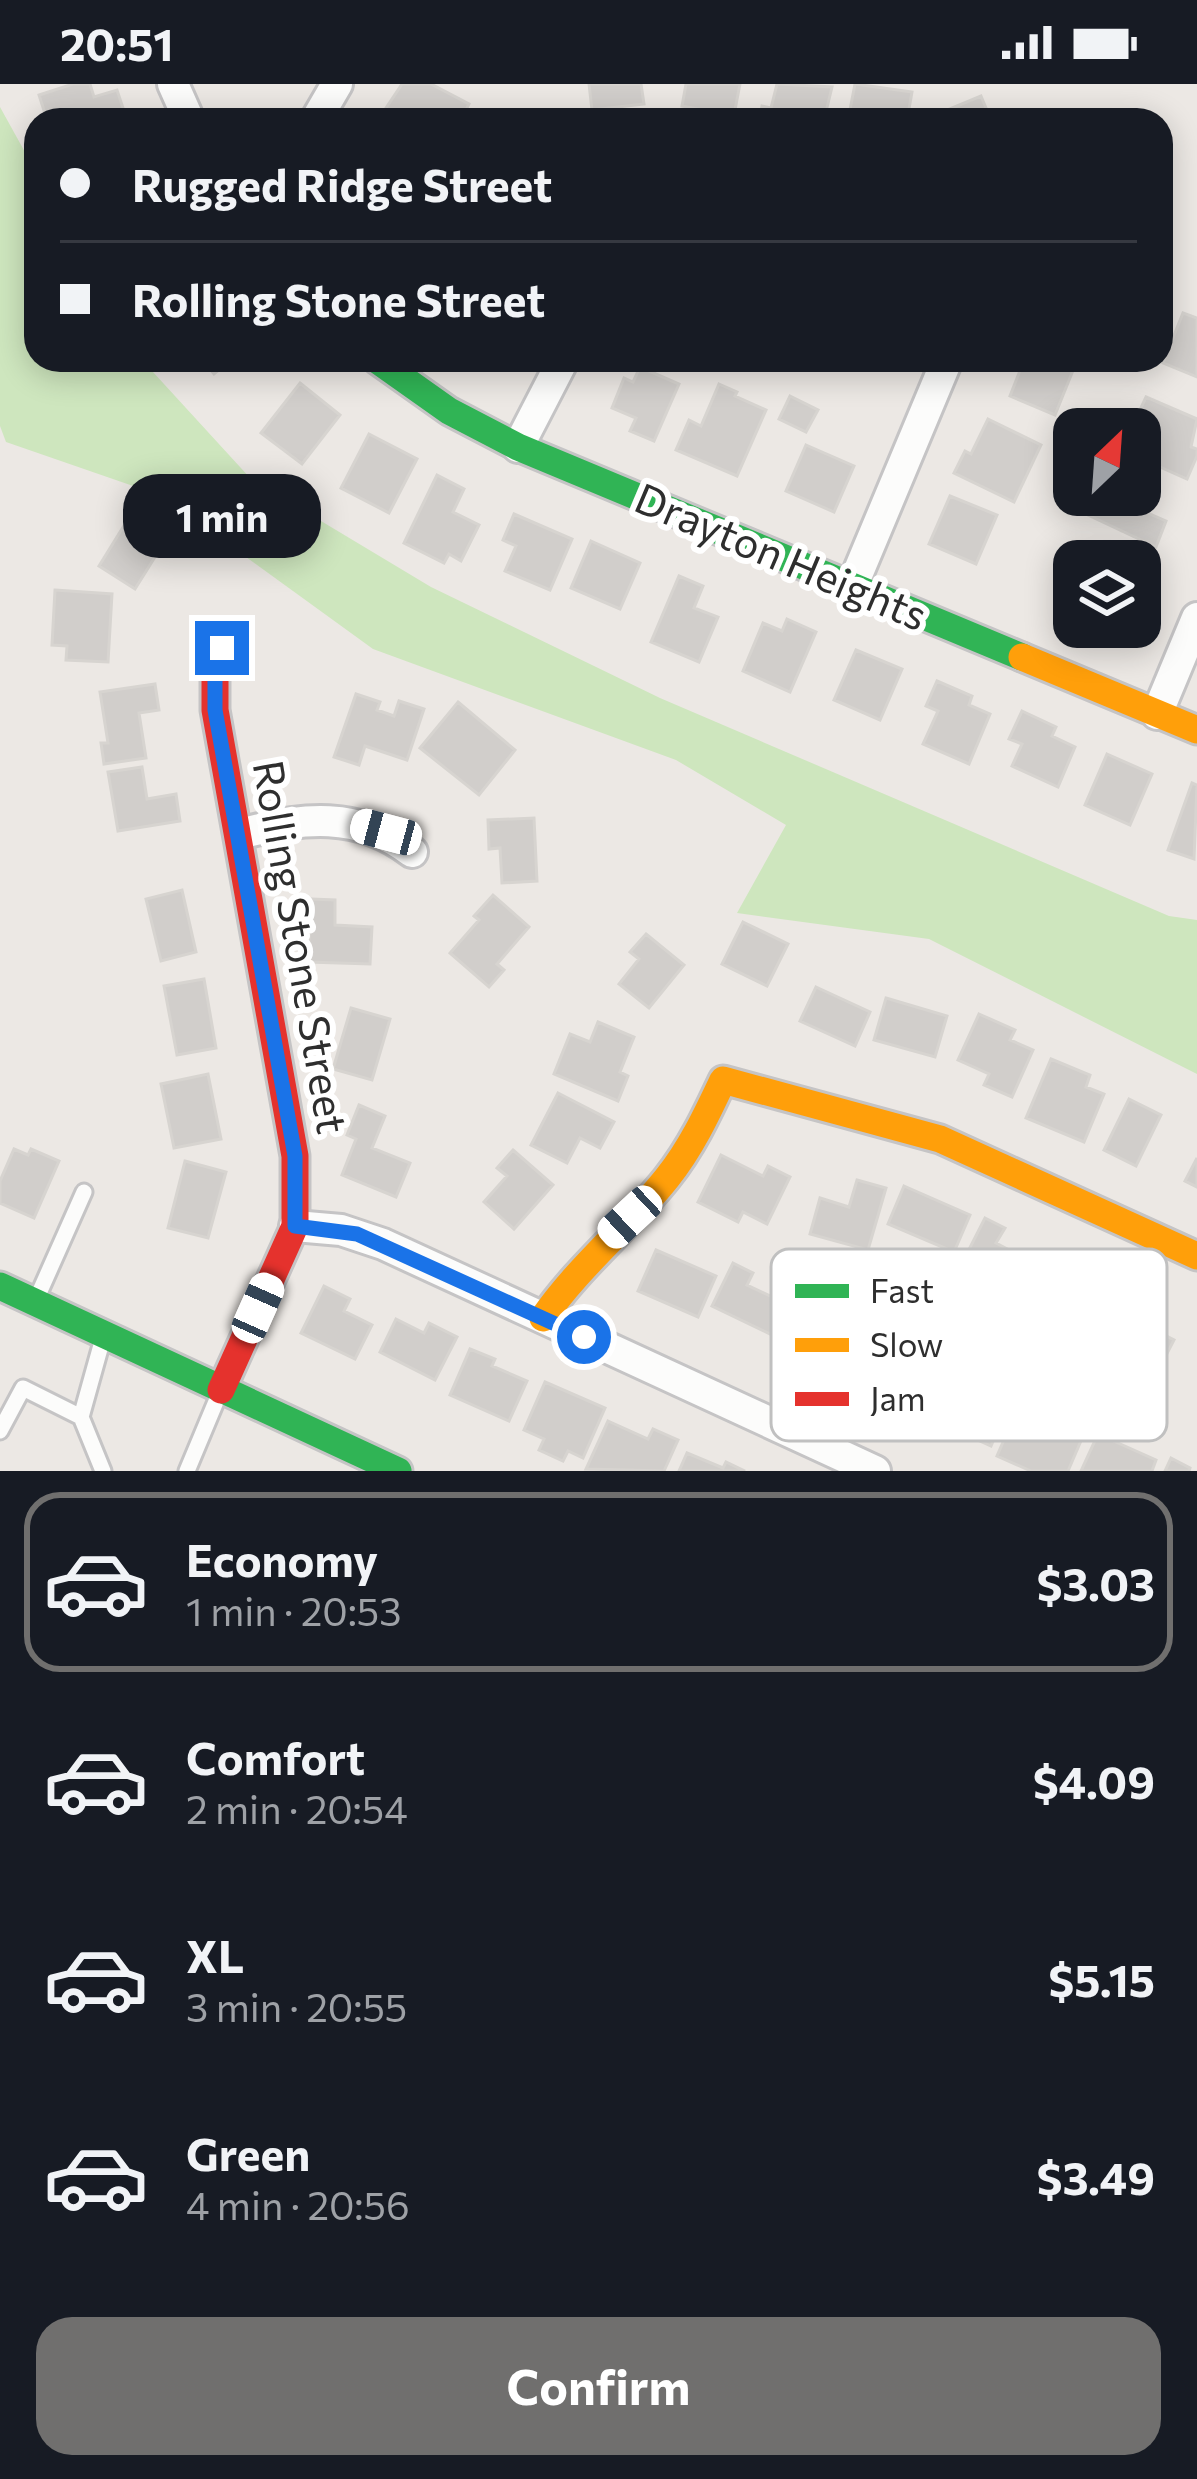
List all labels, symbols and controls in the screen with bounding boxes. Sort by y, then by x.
text: 20:51 [60,15,174,70]
text: Rugged Ridge Street [132,156,552,211]
text: Rolling Stone Street [132,271,545,326]
north arrow [1053,408,1161,516]
map controls [1053,408,1161,648]
street label: Drayton Heights [628,470,936,640]
callout: 1 min [123,474,321,558]
text: 1 min [176,492,268,540]
button: layers [1053,540,1161,648]
route end [195,621,249,675]
street label: Rolling Stone Street [244,756,360,1137]
car [347,805,425,859]
car [591,1179,669,1255]
legend [771,1249,1167,1441]
car [227,1268,289,1348]
text: Fast [870,1269,934,1310]
route start [557,1310,611,1364]
text: Slow [870,1323,943,1364]
text: Jam [870,1377,926,1418]
icon: car [42,1528,150,1636]
text: Economy [186,1531,378,1586]
text: $3.03 [1036,1555,1155,1610]
text: 1 min · 20:53 [186,1586,402,1634]
icon: car [42,1726,150,1834]
text: Comfort [186,1729,365,1784]
text: $4.09 [1033,1753,1155,1808]
text: 2 min · 20:54 [186,1784,408,1832]
icon: car [42,1924,150,2032]
text: XL [186,1927,244,1982]
text: $5.15 [1048,1951,1155,2006]
text: 3 min · 20:55 [186,1982,407,2030]
icon: car [42,2122,150,2230]
text: Green [186,2125,310,2180]
text: $3.49 [1037,2149,1155,2204]
text: 4 min · 20:56 [186,2180,410,2228]
button: Confirm [36,2317,1161,2455]

